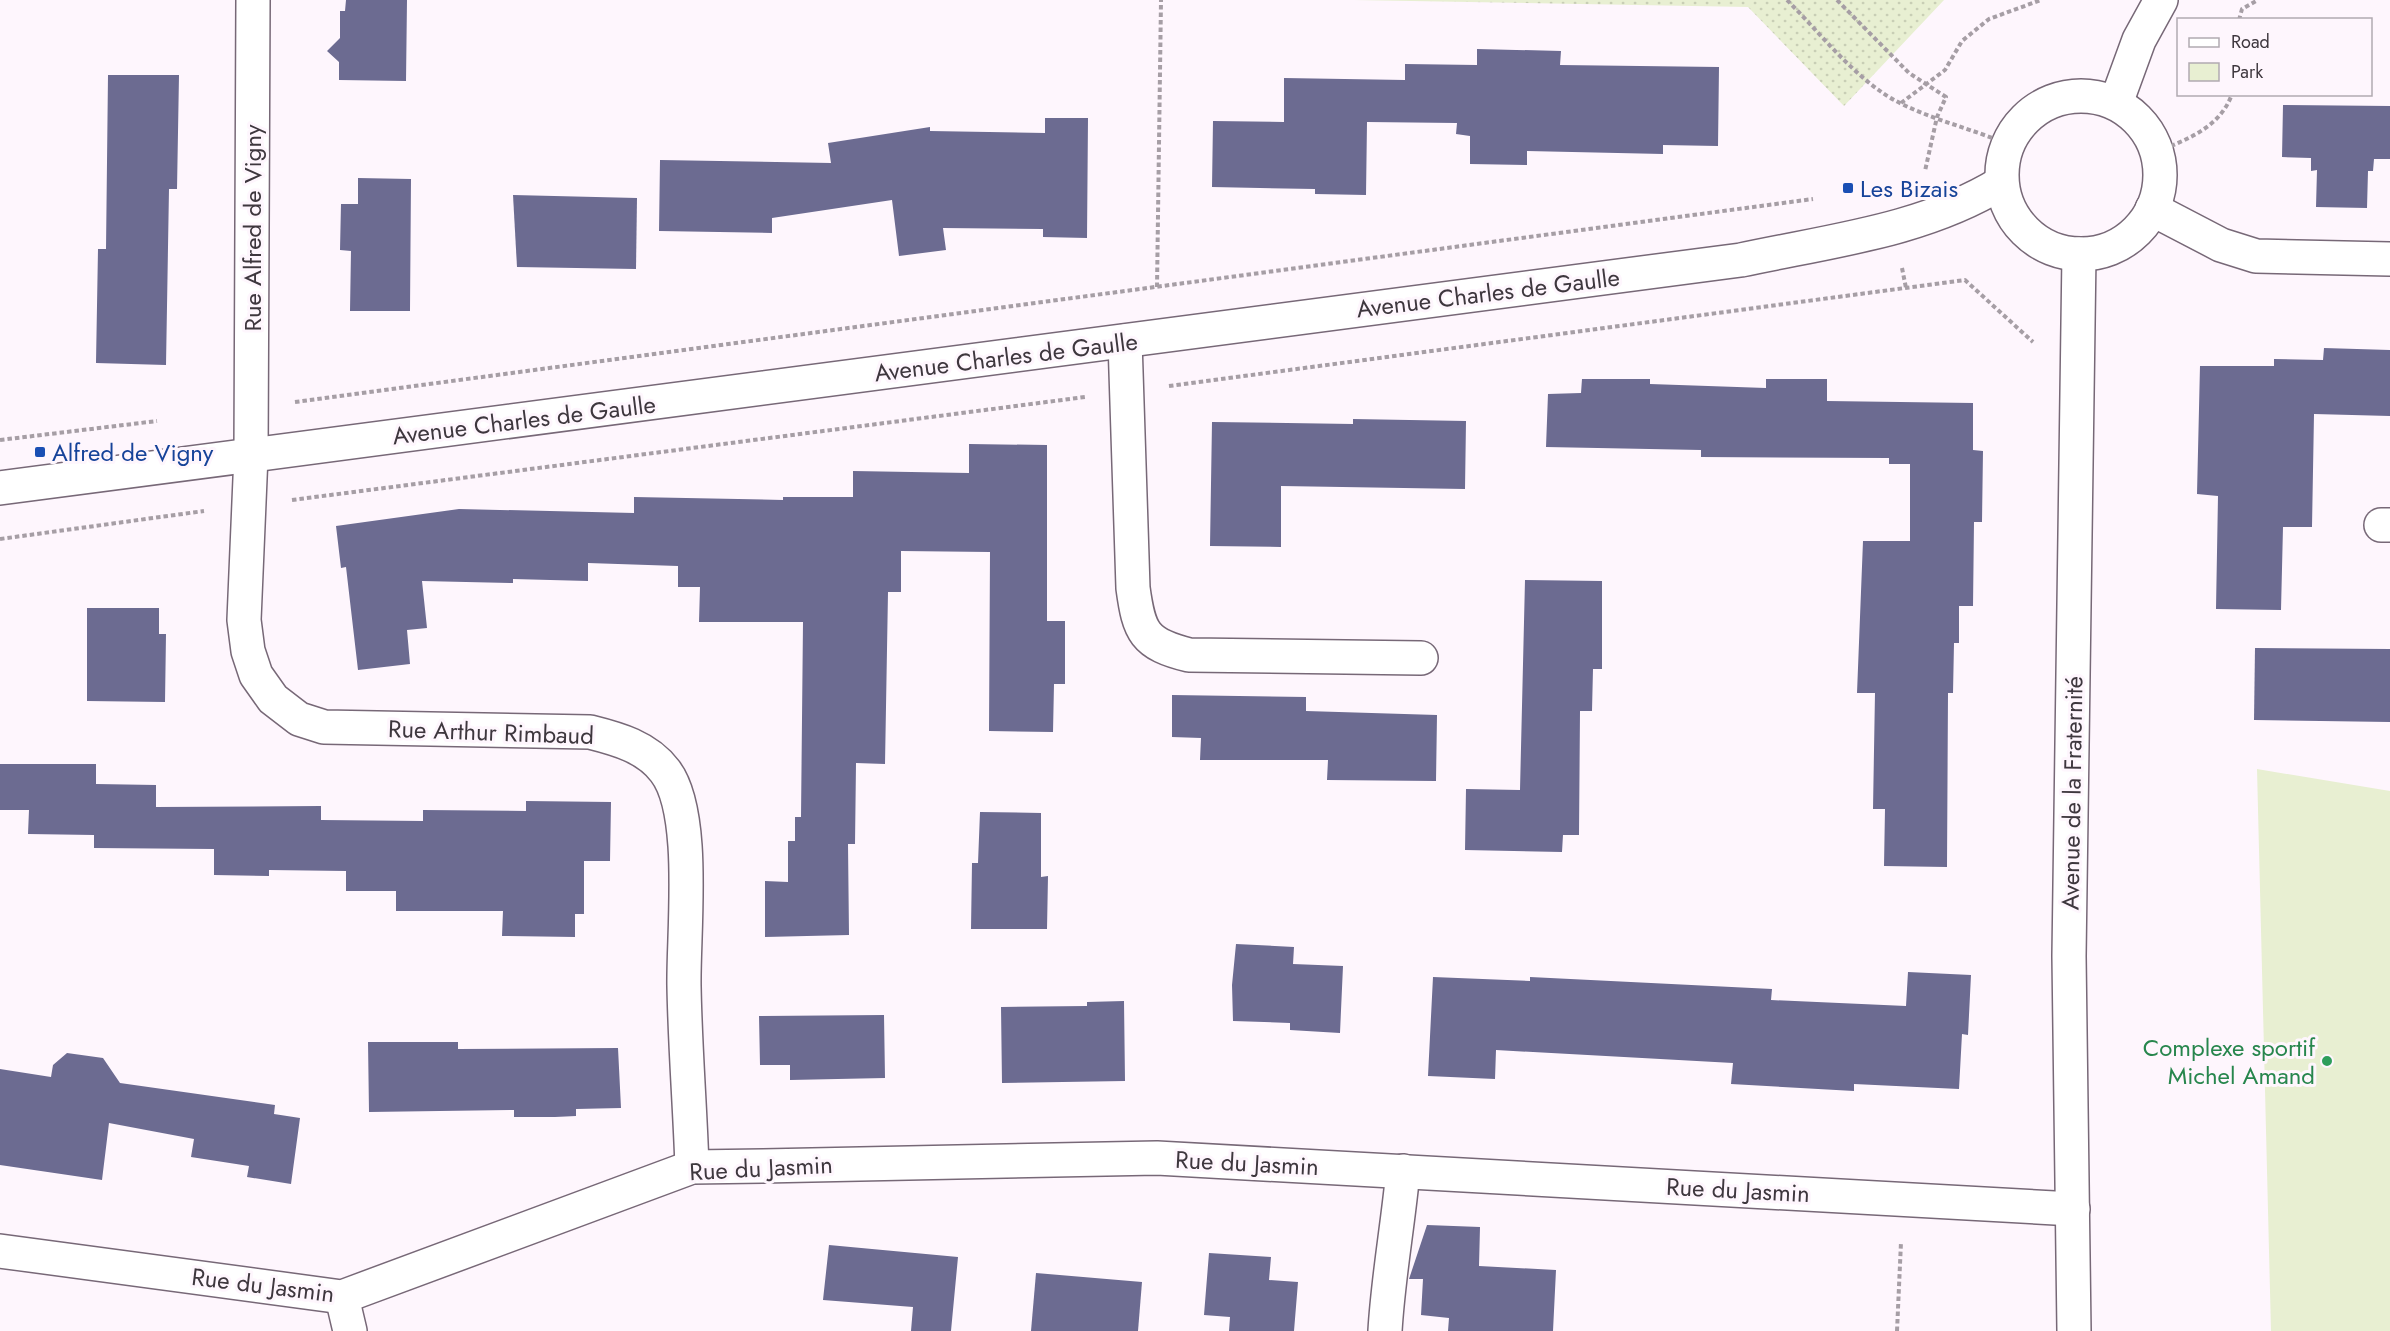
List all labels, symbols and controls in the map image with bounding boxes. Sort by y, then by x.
legend [2177,18,2372,96]
text: Road [2231,29,2270,55]
text: Park [2231,59,2263,85]
street label: Rue Alfred de Vigny [235,124,270,331]
place label: Les Bizais [1860,171,1958,206]
marker: Les Bizais [1841,181,1855,195]
street label: Avenue Charles de Gaulle [1354,259,1622,327]
street label: Avenue Charles de Gaulle [872,323,1140,391]
street label: Avenue Charles de Gaulle [390,386,658,454]
place label: Alfred de Vigny [52,435,214,470]
marker: Alfred de Vigny [33,445,47,459]
street label: Avenue de la Fraternité [2052,676,2092,910]
street label: Rue Arthur Rimbaud [387,711,595,753]
place label: Complexe sportif Michel Amand [2143,1030,2316,1093]
marker: Complexe sportif Michel Amand [2320,1054,2334,1068]
street label: Rue du Jasmin [1174,1142,1320,1184]
street label: Rue du Jasmin [688,1147,834,1189]
street label: Rue du Jasmin [1665,1169,1811,1211]
street label: Rue du Jasmin [190,1259,336,1311]

